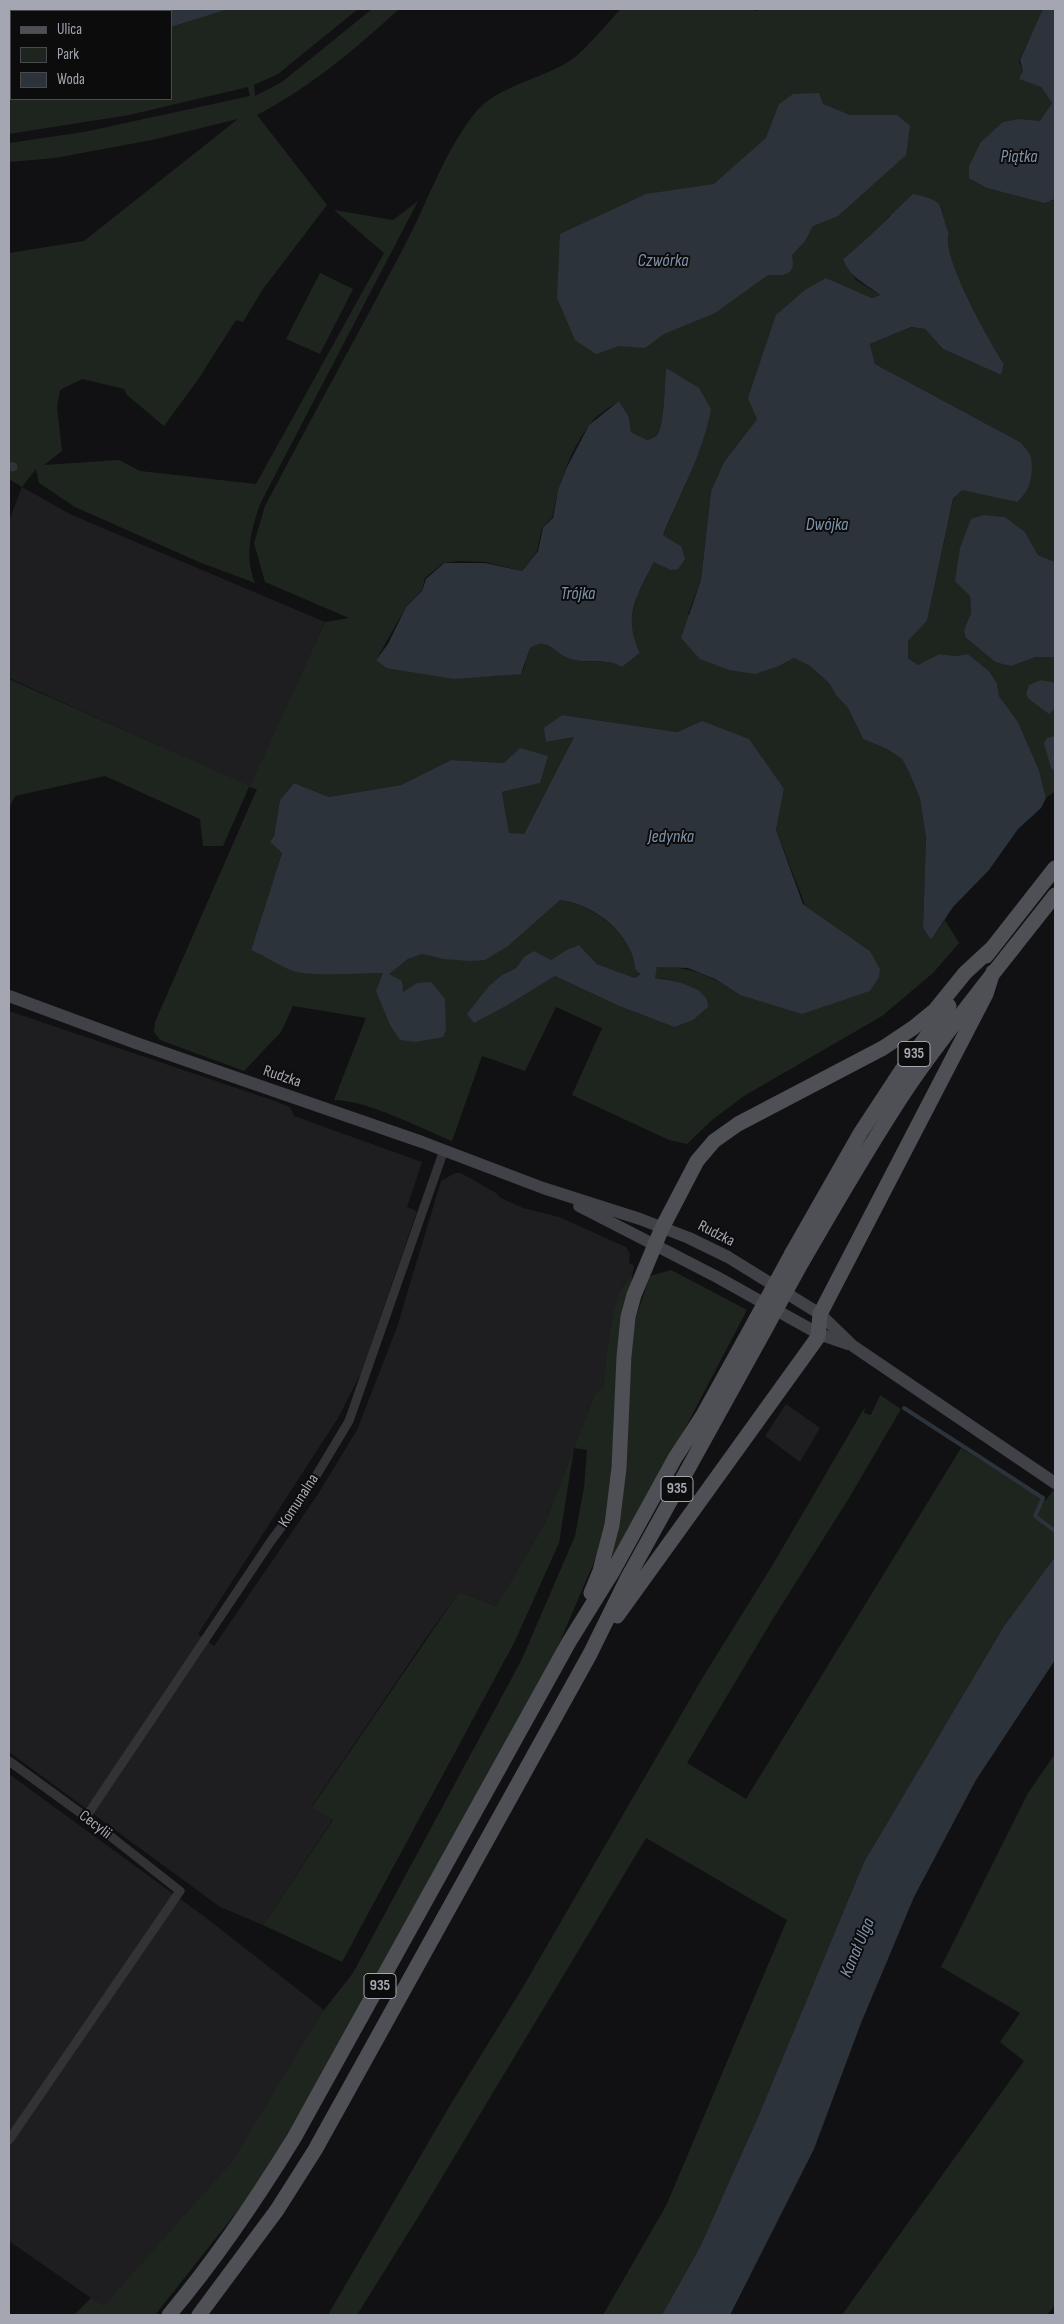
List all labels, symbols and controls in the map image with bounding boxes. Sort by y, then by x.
legend [10,10,172,100]
text: Ulica [57,20,82,39]
text: Park [57,45,79,64]
text: Woda [57,70,85,89]
water label: Piątka [1000,146,1038,168]
water label: Czwórka [638,250,688,272]
water label: Dwójka [806,514,848,536]
water label: Trójka [561,583,595,605]
water label: Jedynka [648,826,694,848]
road number: 935 [898,1042,930,1066]
street label: Rudzka [261,1062,303,1092]
street label: Rudzka [694,1217,738,1251]
street label: Komunalna [275,1471,323,1531]
road number: 935 [661,1476,693,1502]
street label: Cecylii [75,1807,115,1843]
water label: Kanał Ulga [836,1915,880,1981]
road number: 935 [364,1974,396,1998]

